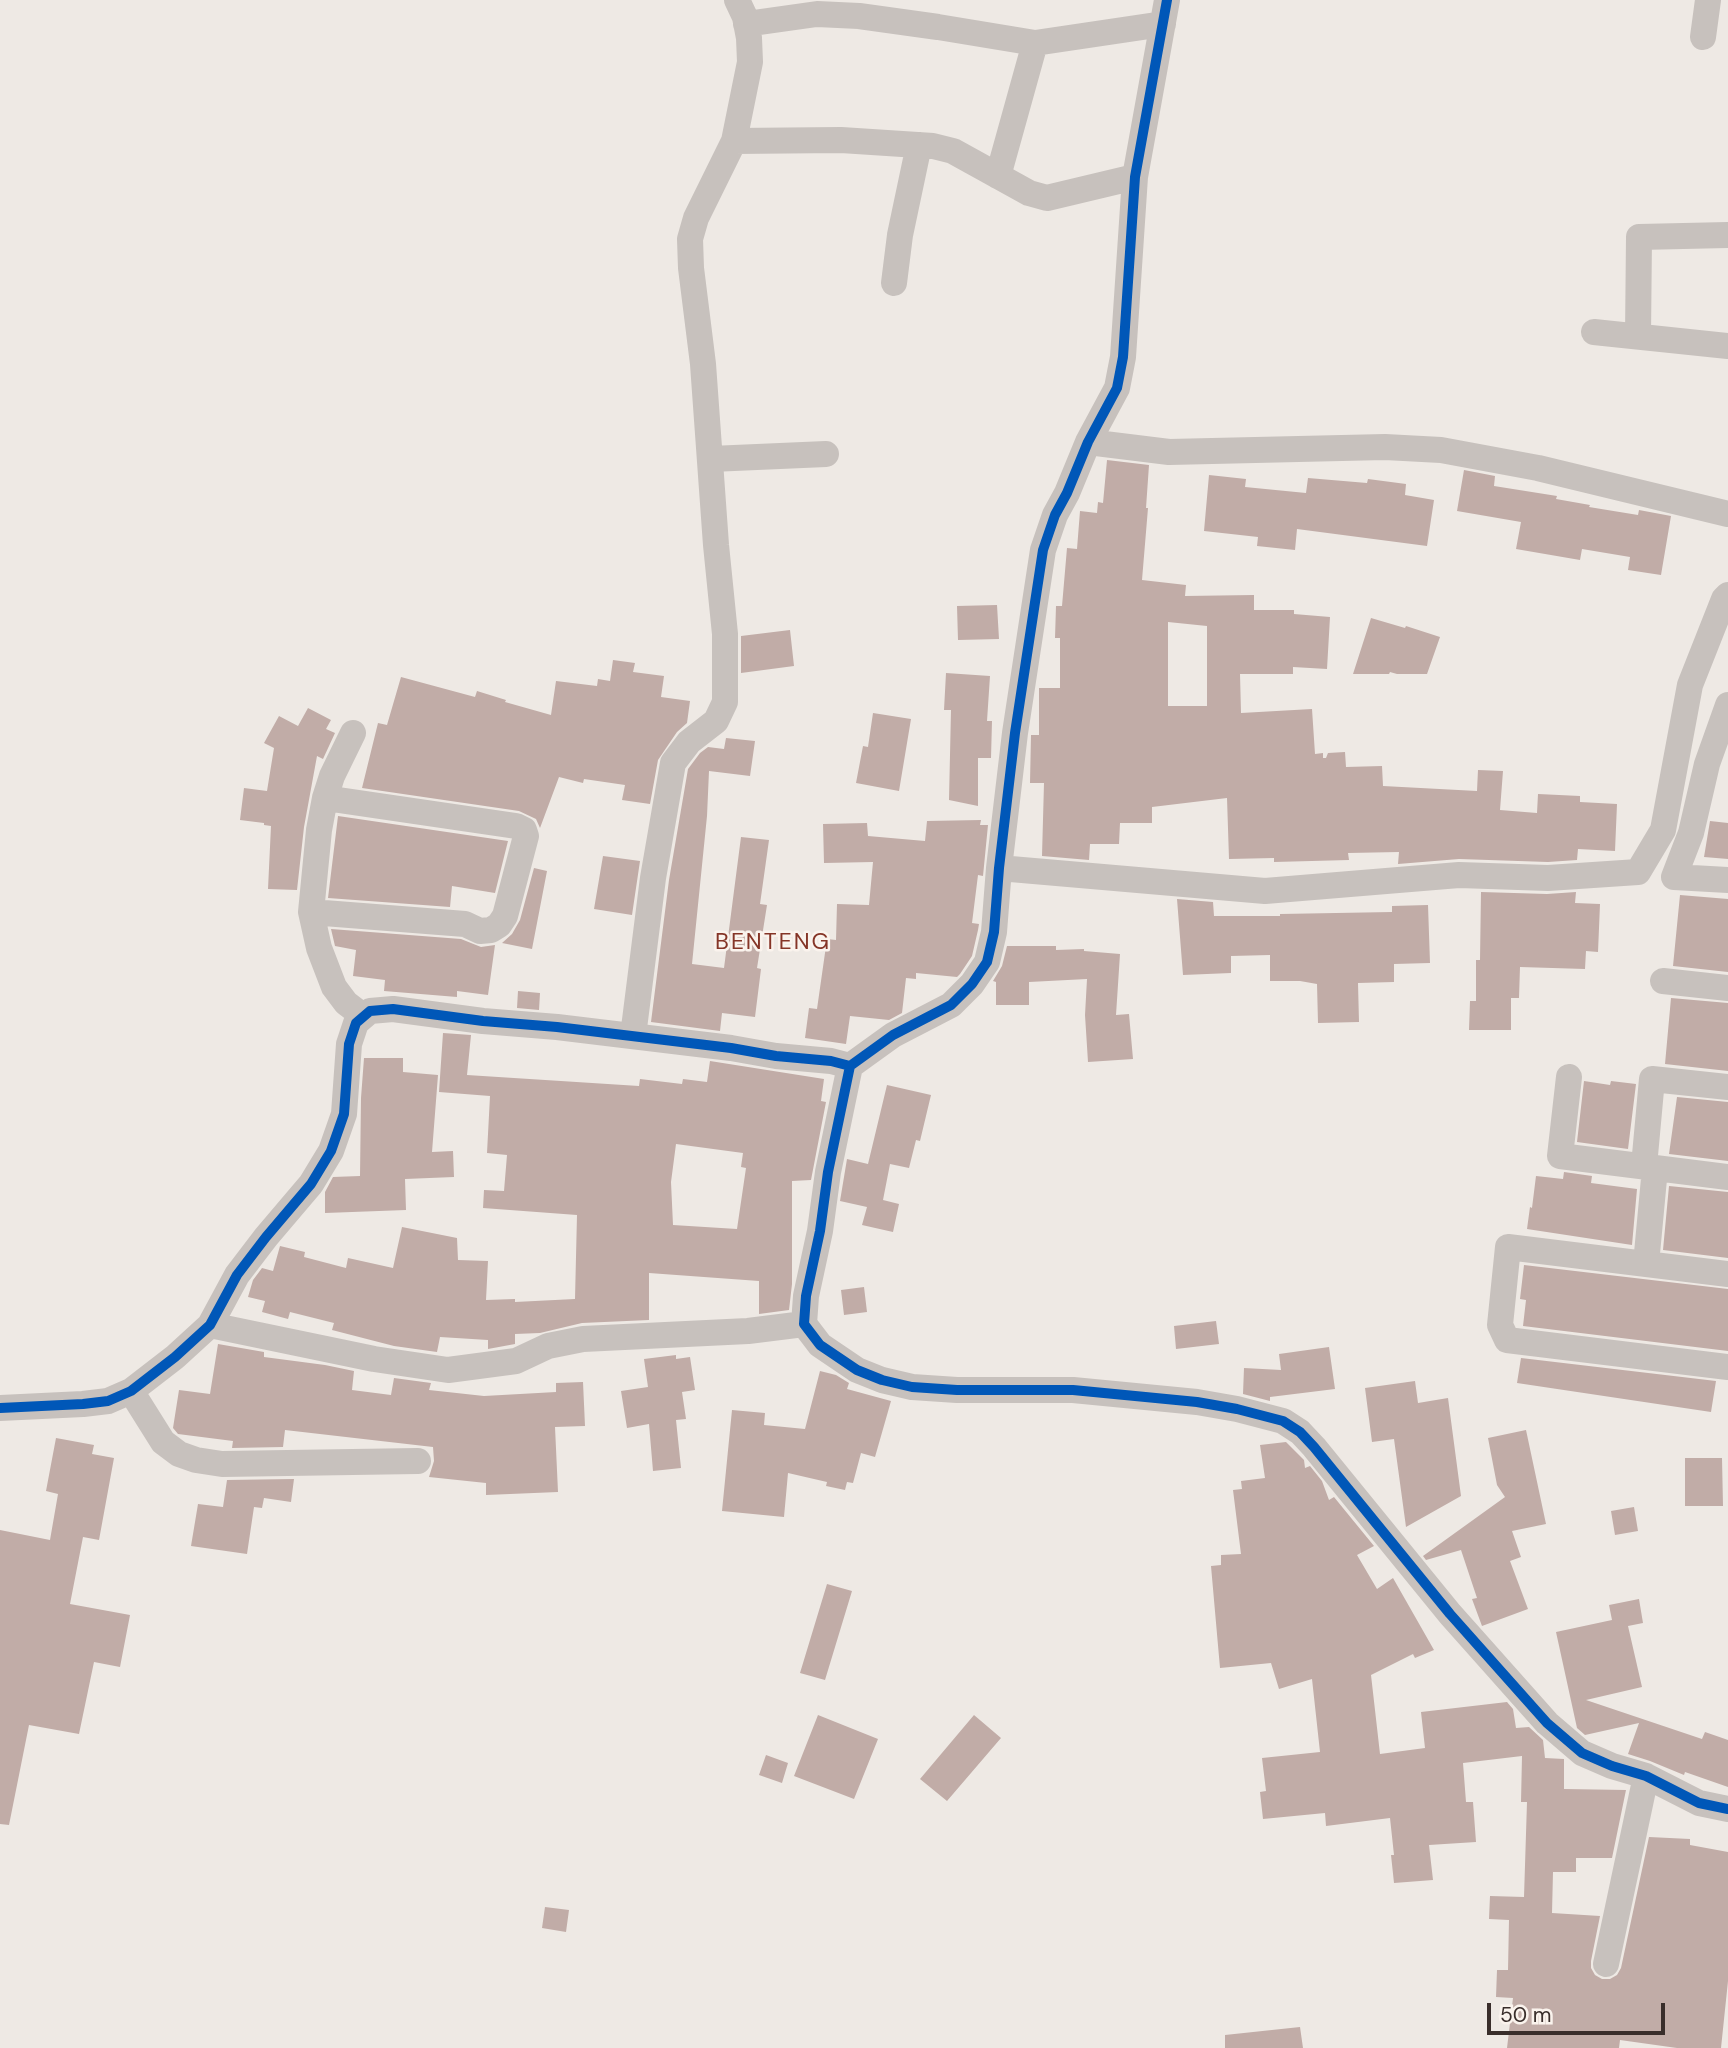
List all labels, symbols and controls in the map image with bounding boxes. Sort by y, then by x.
district label: BENTENG [716,929,830,957]
scale bar [1490,1988,1668,2032]
text: 50 m [1500,2001,1551,2029]

